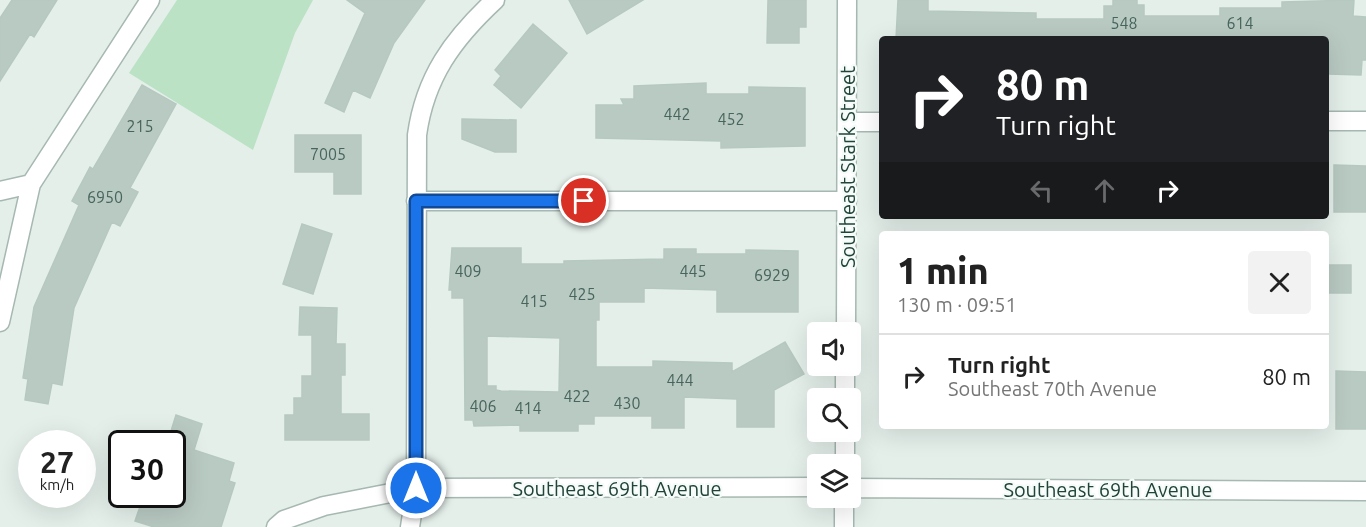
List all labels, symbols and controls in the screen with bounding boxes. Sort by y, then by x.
house number: 548 [1110,14,1138,32]
house number: 614 [1226,14,1254,32]
icon: right [897,60,975,138]
text: 80 m [996,61,1090,108]
street label: Southeast Stark Street [836,66,859,268]
house number: 442 [663,105,691,123]
house number: 452 [717,110,745,128]
text: Turn right [996,110,1116,140]
house number: 215 [126,117,154,135]
house number: 7005 [310,145,346,163]
icon: left [1025,174,1058,207]
icon: ahead [1088,174,1121,207]
icon: right [1151,174,1184,207]
pin [558,175,609,226]
icon: arrive [567,184,600,217]
house number: 6950 [87,188,123,206]
text: 1 min [897,250,989,291]
button: close [1248,251,1311,314]
house number: 409 [454,262,482,280]
house number: 445 [679,262,707,280]
house number: 6929 [754,266,790,284]
house number: 425 [568,285,596,303]
house number: 415 [520,292,548,310]
text: 130 m · 09:51 [897,293,1017,316]
map controls [807,322,861,508]
button: sound [807,322,861,376]
text: Turn right [948,352,1050,377]
icon: right [897,360,930,393]
text: 80 m [1262,364,1311,389]
house number: 444 [666,371,694,389]
text: Southeast 70th Avenue [948,377,1157,400]
house number: 422 [563,387,591,405]
button: search [807,388,861,442]
house number: 430 [613,394,641,412]
house number: 406 [469,397,497,415]
house number: 414 [514,399,542,417]
speed limit sign: 30 [108,430,186,508]
text: 27 [40,445,74,479]
button: layers [807,454,861,508]
position arrow [384,456,448,520]
text: km/h [40,476,74,493]
street label: Southeast 69th Avenue [512,477,722,500]
street label: Southeast 69th Avenue [1003,478,1213,501]

